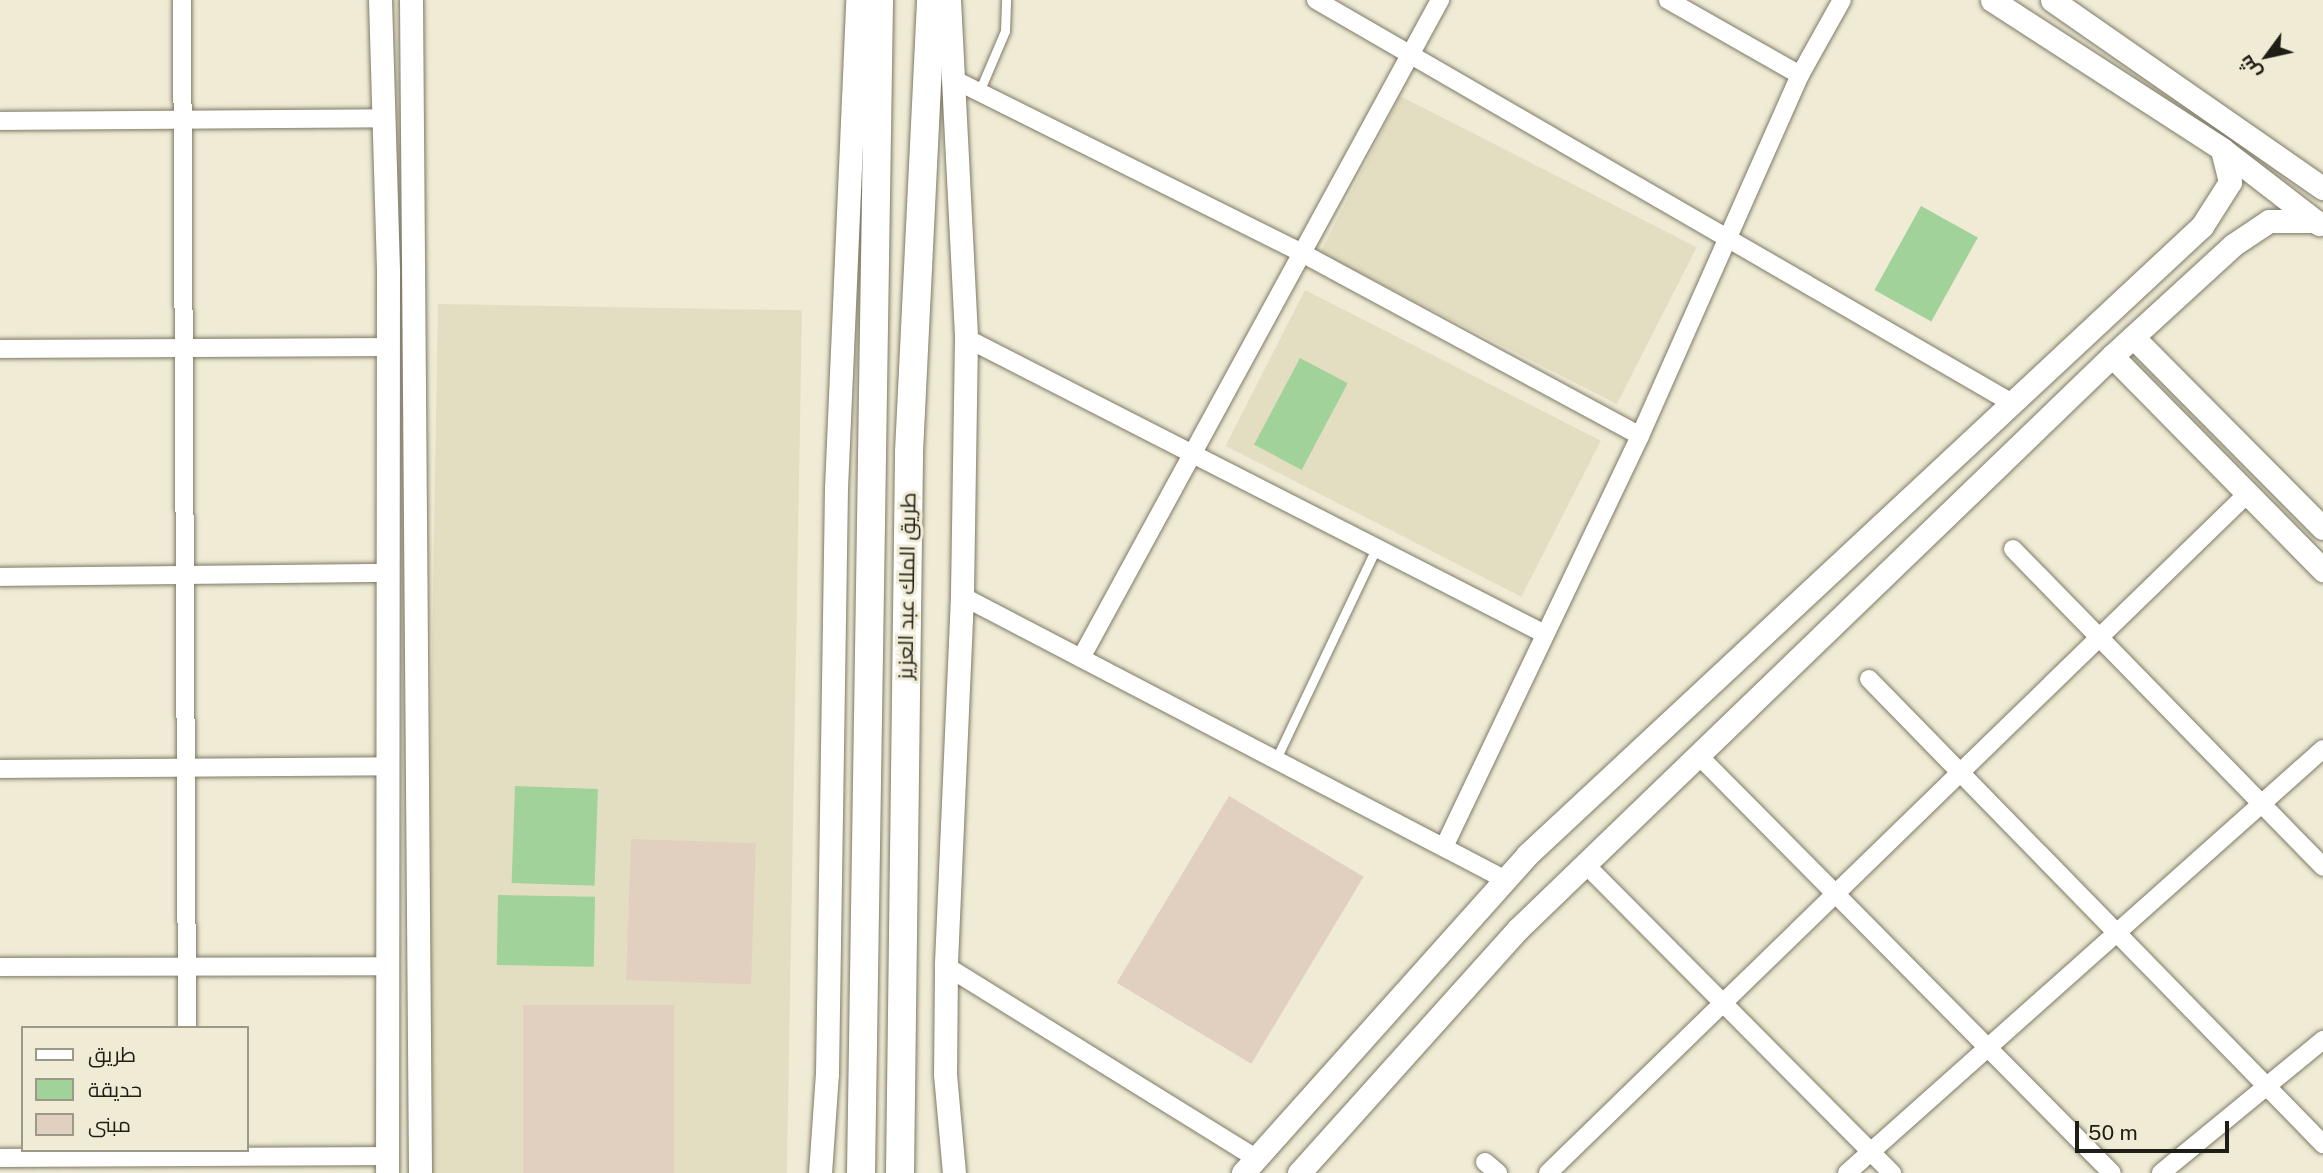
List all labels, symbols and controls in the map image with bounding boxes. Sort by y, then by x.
north arrow [2232,21,2302,91]
text: ش [2234,51,2265,84]
street label: طريق الملك عبد العزيز [893,492,921,680]
legend [21,1026,248,1152]
text: طريق [88,1042,136,1067]
text: حديقة [88,1077,142,1102]
scale bar [2078,1106,2232,1150]
text: مبنى [88,1112,131,1137]
text: 50 m [2088,1120,2138,1145]

